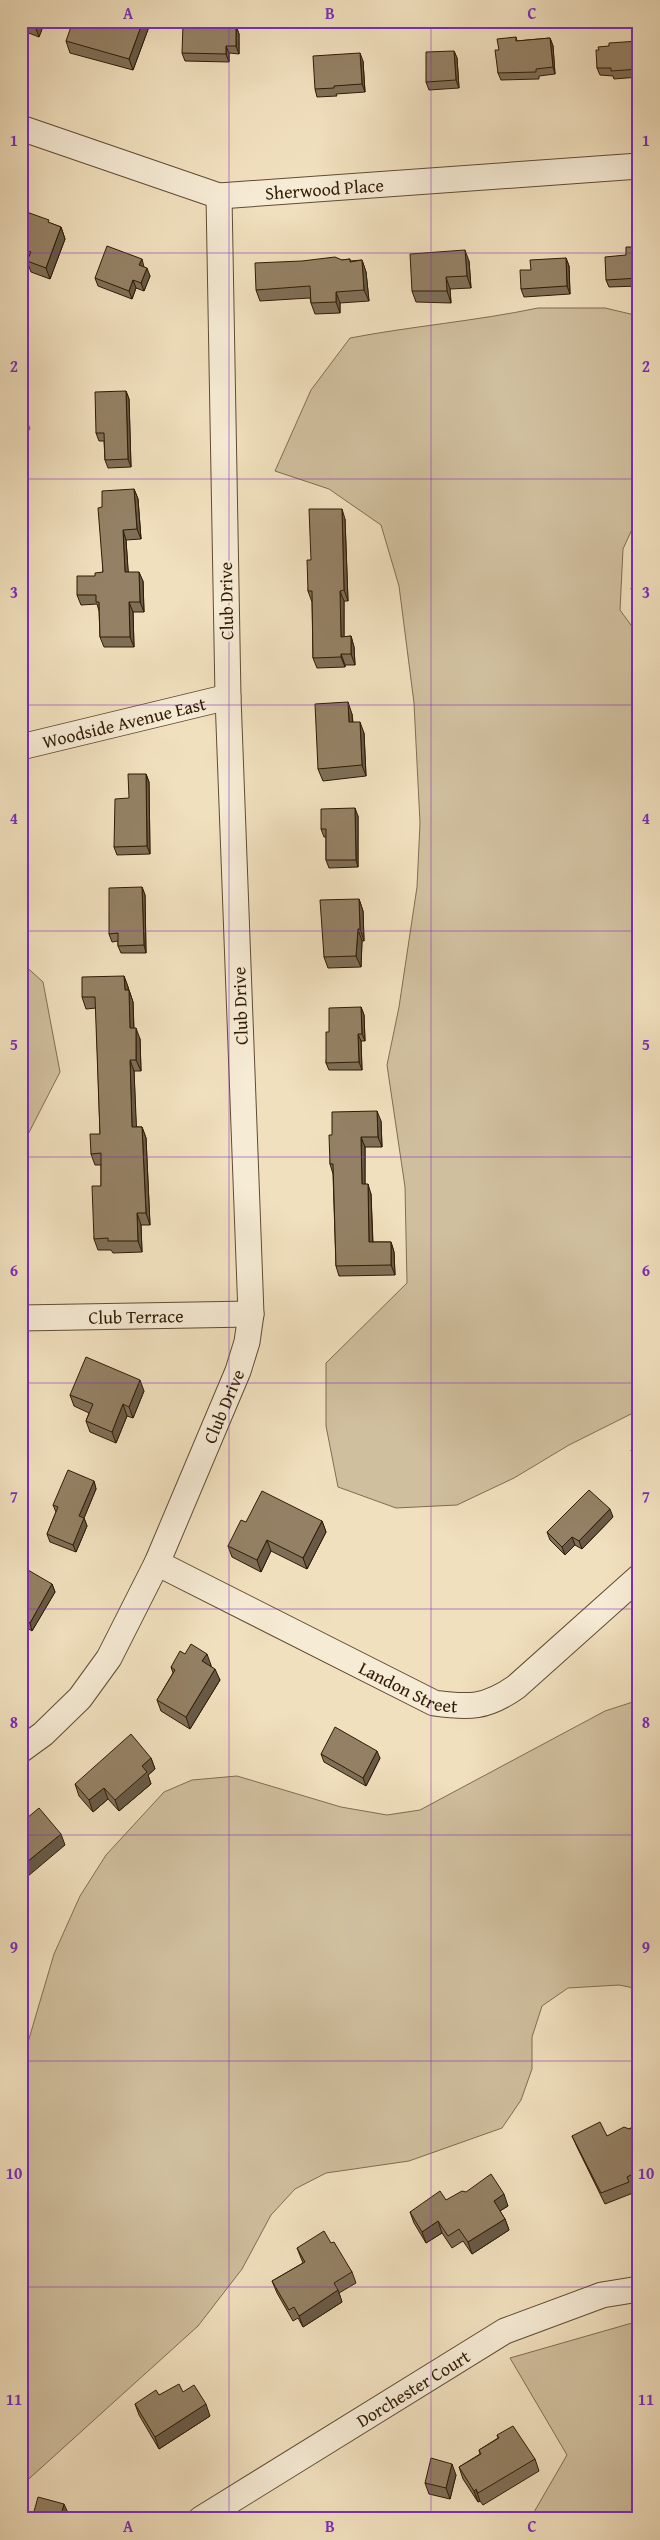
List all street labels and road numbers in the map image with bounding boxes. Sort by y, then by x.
street label: Sherwood Place [264,171,385,206]
street label: Club Drive [212,562,240,640]
street label: Woodside Avenue East [40,689,209,755]
street label: Club Drive [225,966,255,1046]
street label: Club Terrace [88,1302,184,1330]
street label: Club Drive [196,1365,251,1447]
street label: Landon Street [354,1654,459,1719]
street label: Dorchester Court [351,2342,475,2434]

